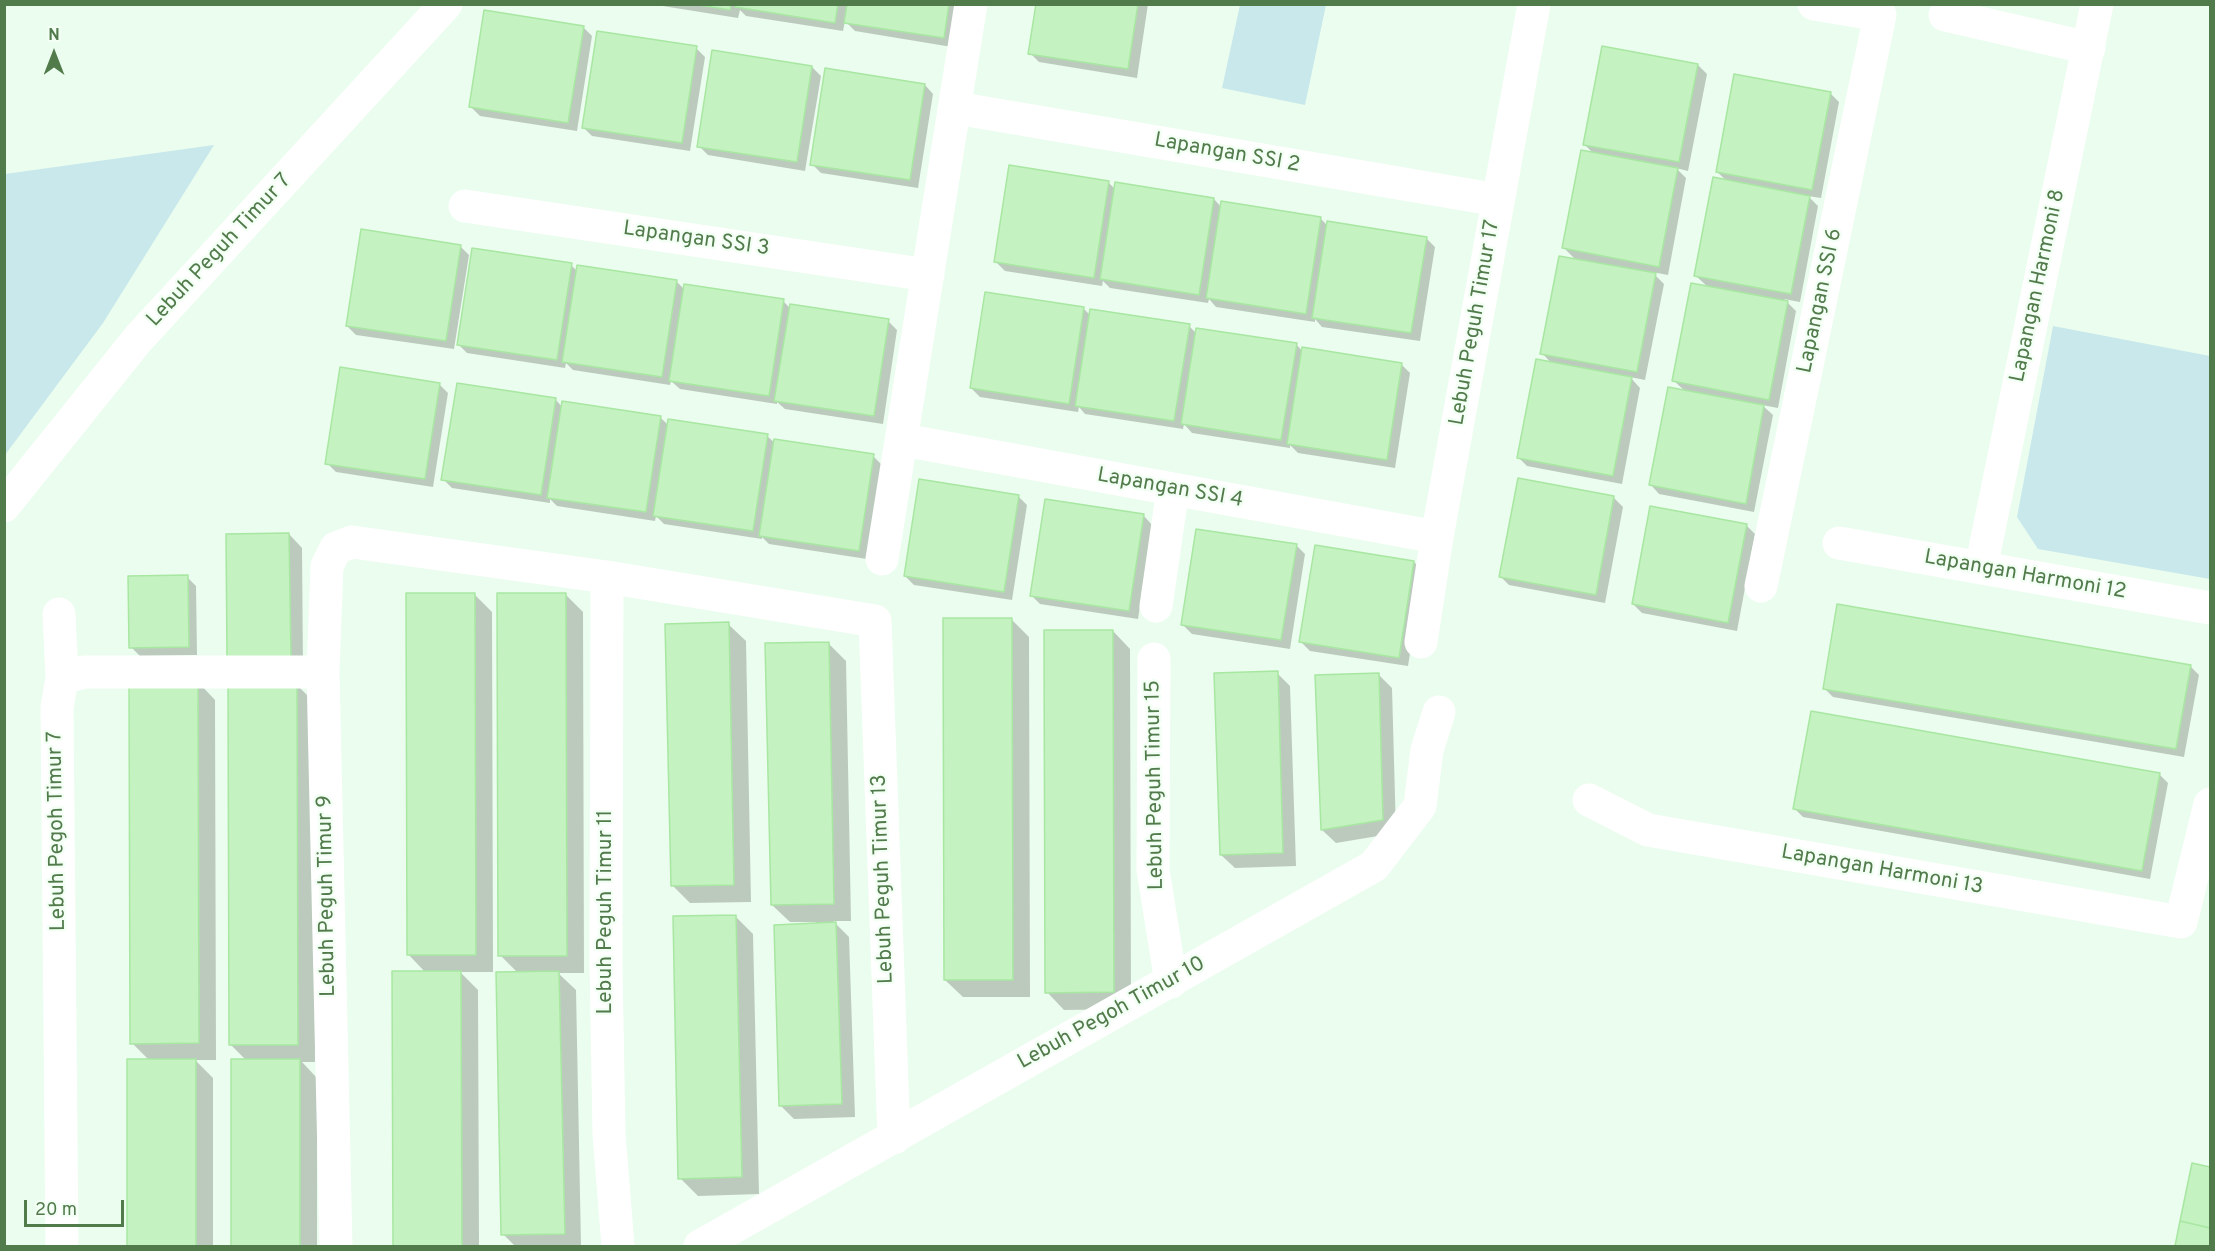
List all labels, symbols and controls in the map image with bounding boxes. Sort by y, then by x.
north arrow [24,24,84,84]
text: N [48,26,60,46]
street label: Lapangan SSI 2 [1152,129,1302,179]
street label: Lebuh Peguh Timur 7 [143,169,297,333]
street label: Lapangan Harmoni 8 [2006,187,2072,385]
street label: Lapangan SSI 3 [621,217,771,263]
street label: Lebuh Peguh Timur 17 [1446,218,1506,428]
street label: Lapangan SSI 6 [1793,226,1849,376]
street label: Lapangan SSI 4 [1095,464,1245,514]
street label: Lapangan Harmoni 12 [1922,546,2128,606]
street label: Lebuh Peguh Timur 15 [1142,680,1170,890]
street label: Lebuh Pegoh Timur 7 [44,731,72,931]
street label: Lebuh Peguh Timur 13 [868,774,900,984]
street label: Lebuh Peguh Timur 9 [314,795,342,997]
street label: Lebuh Peguh Timur 11 [594,810,620,1014]
street label: Lapangan Harmoni 13 [1779,841,1985,901]
street label: Lebuh Pegoh Timur 10 [1014,952,1210,1076]
scale bar [27,1188,128,1226]
text: 20 m [35,1199,77,1222]

